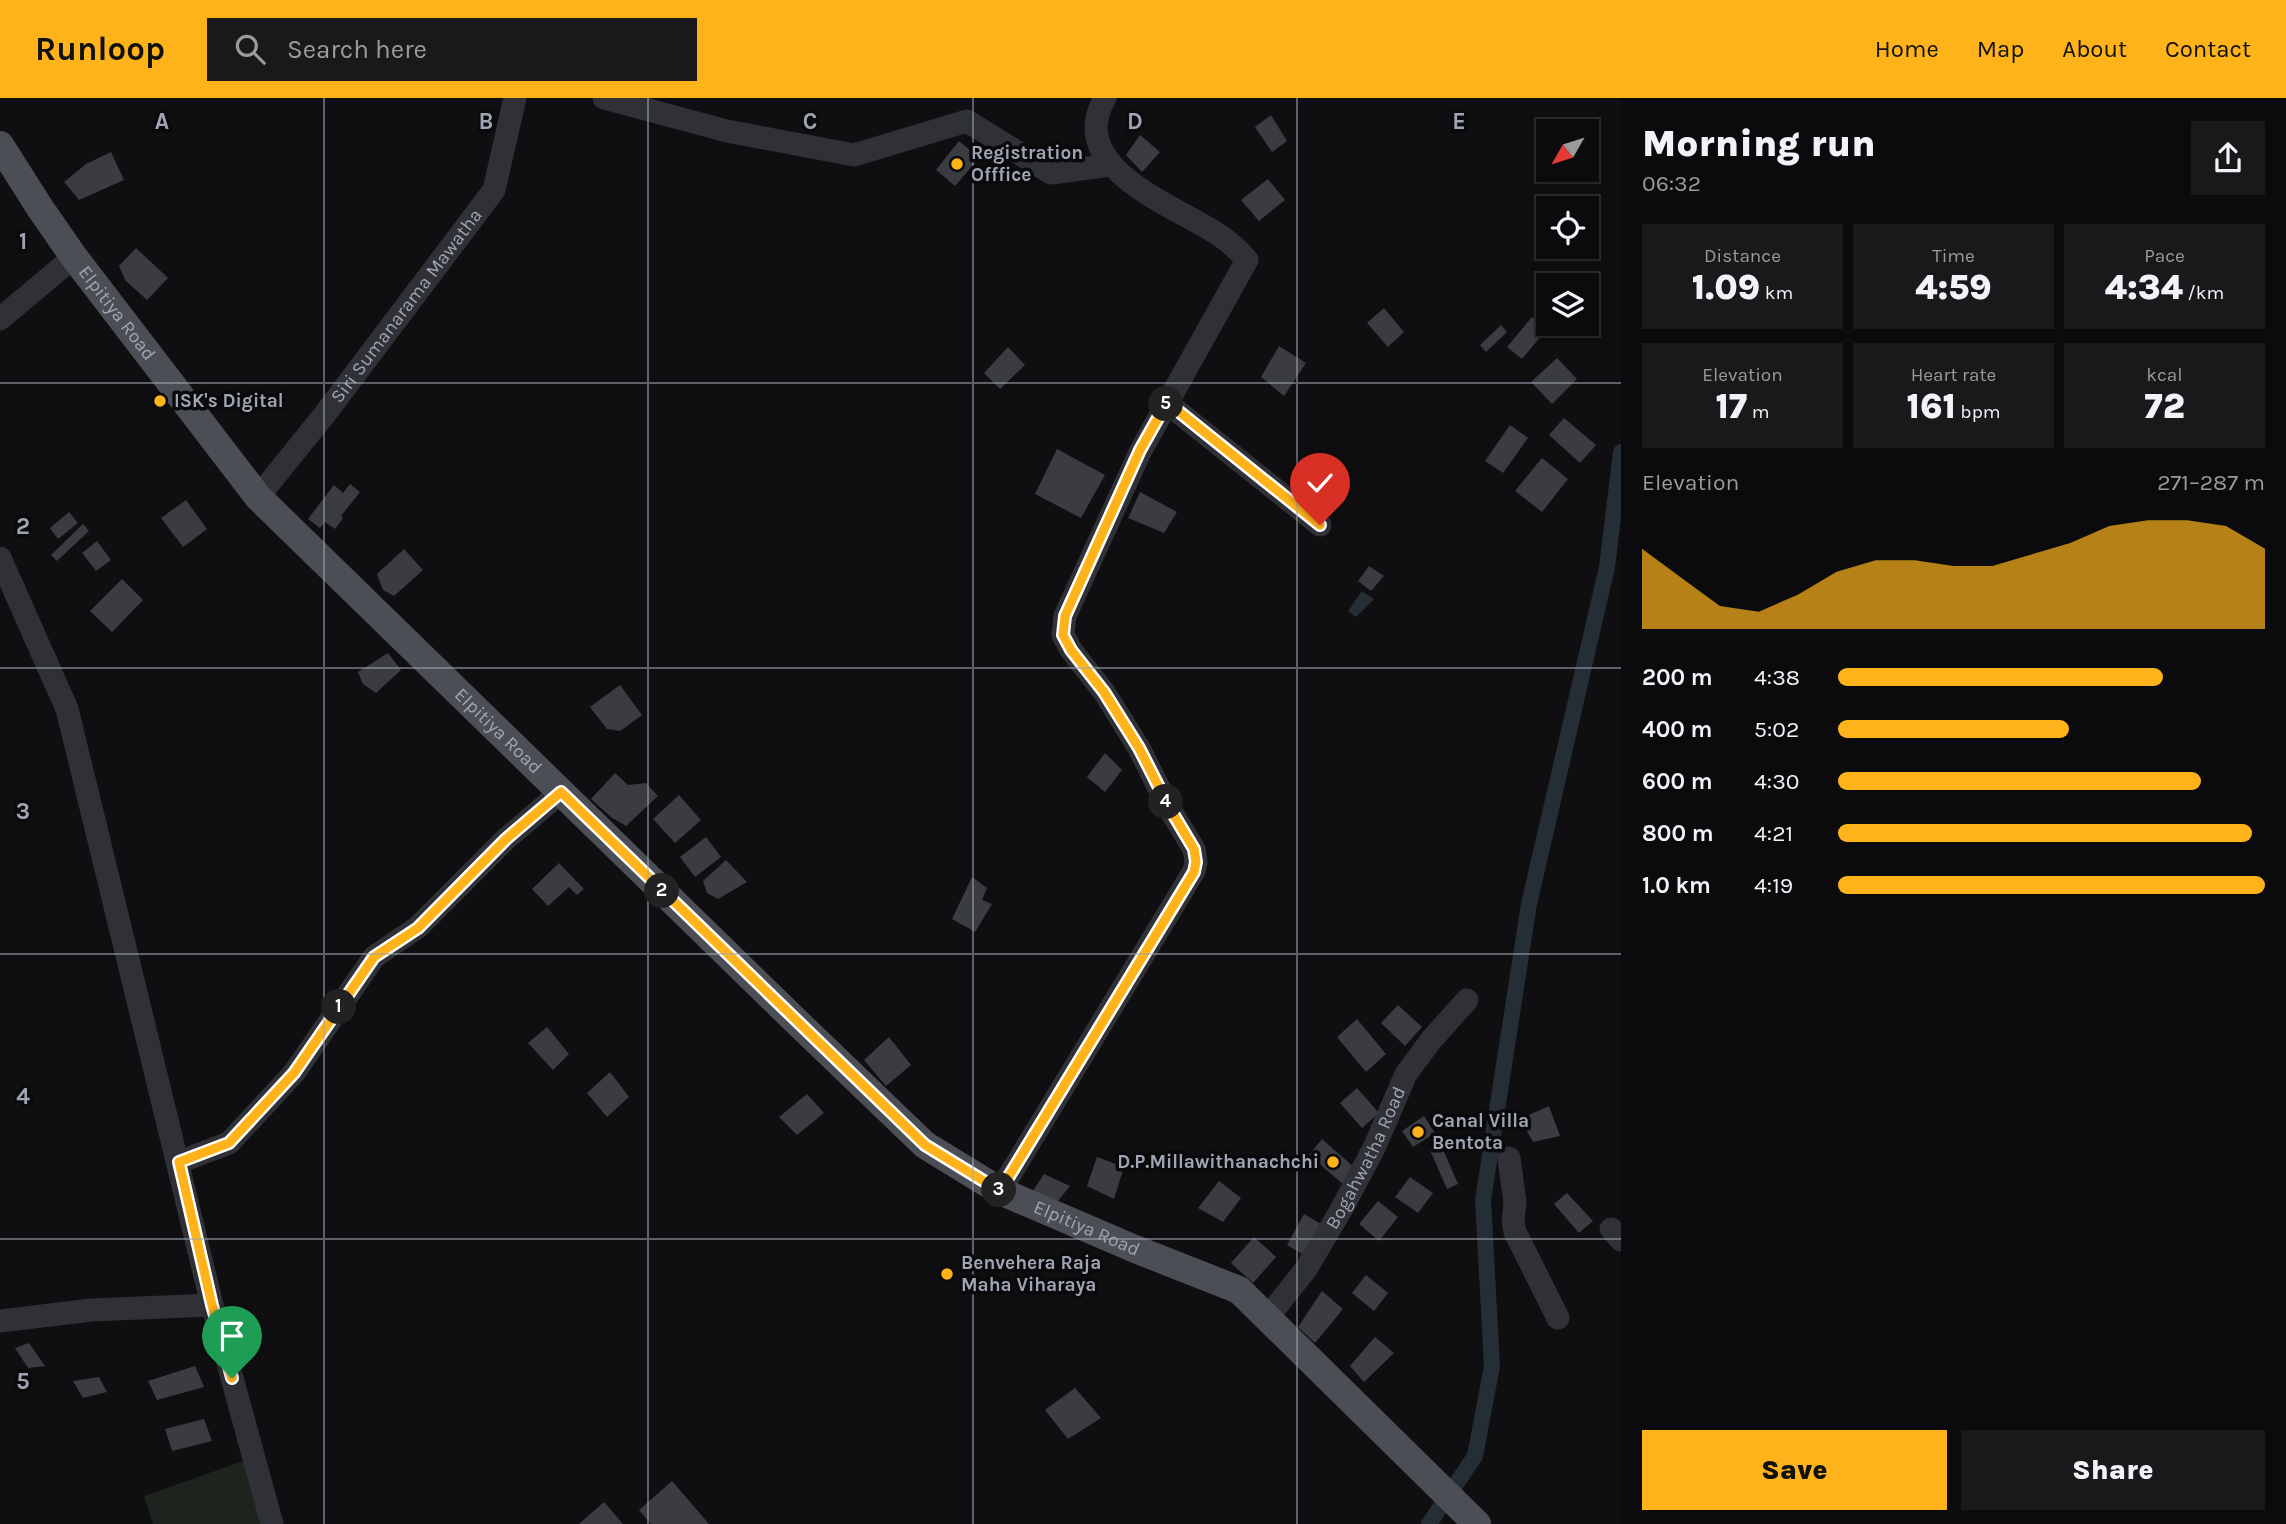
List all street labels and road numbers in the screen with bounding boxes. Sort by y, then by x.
street label: Siri Sumanarama Mawatha [326,205,487,407]
street label: Elpitiya Road [74,262,160,365]
street label: Elpitiya Road [450,684,546,778]
street label: Bogahwatha Road [1321,1083,1410,1233]
street label: Elpitiya Road [1030,1196,1143,1261]

